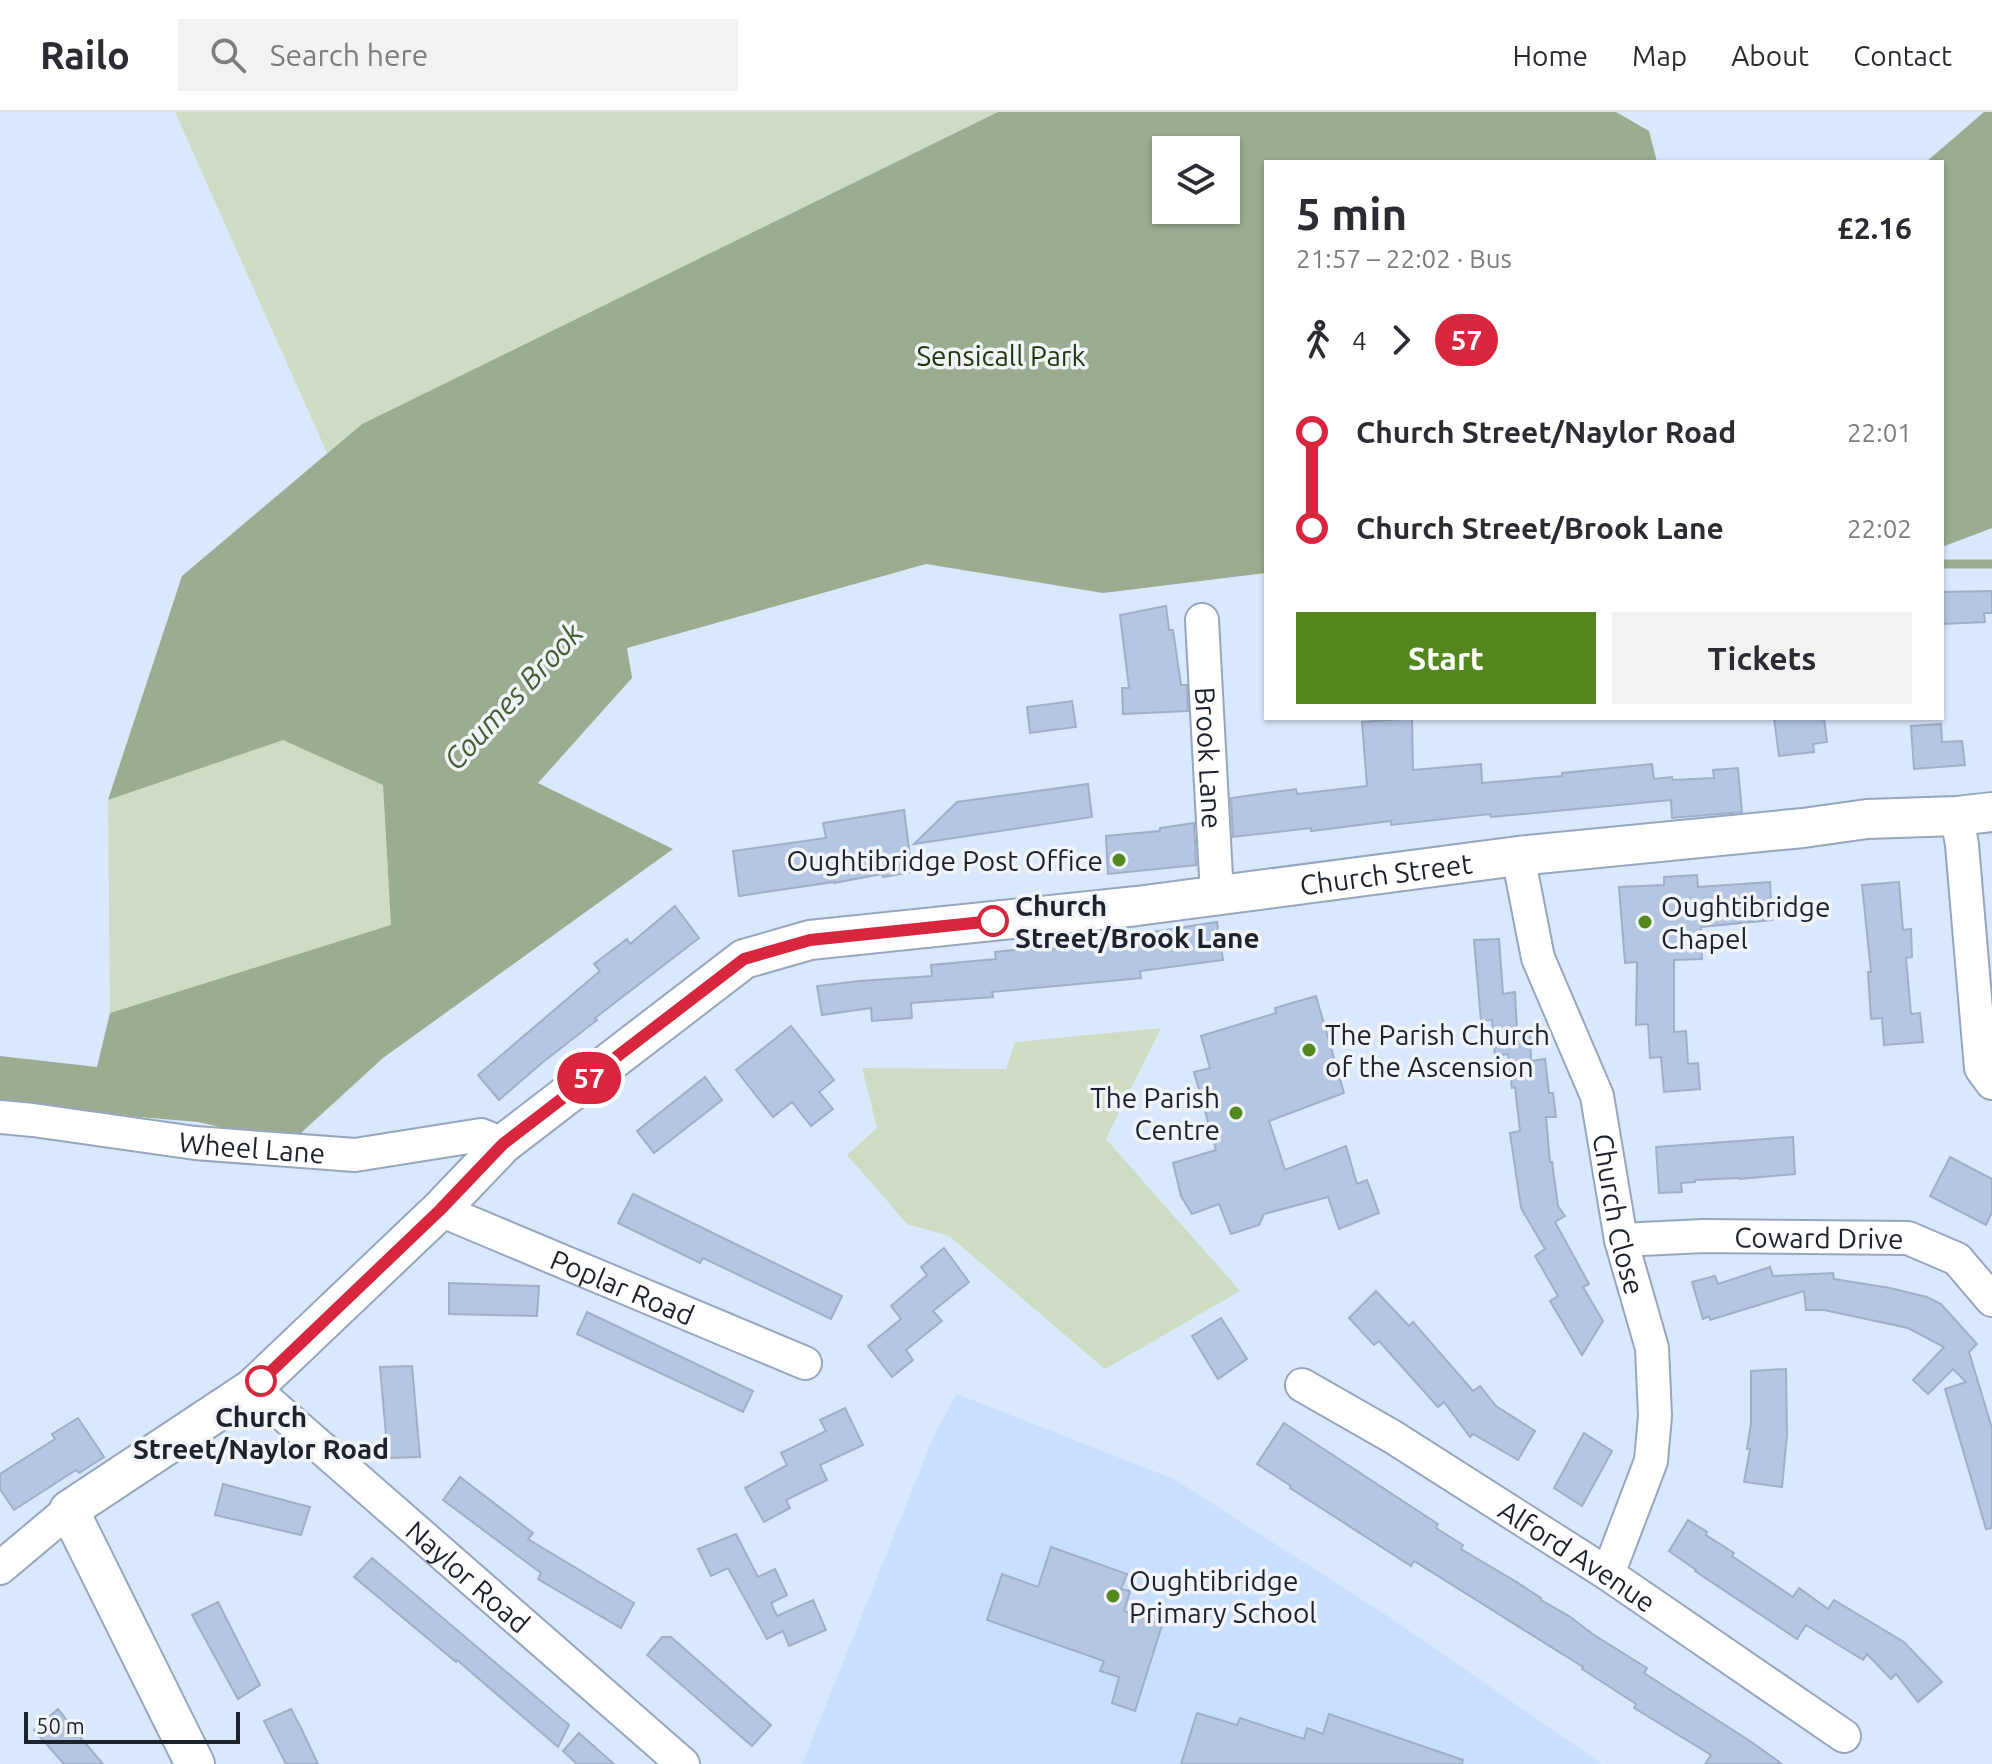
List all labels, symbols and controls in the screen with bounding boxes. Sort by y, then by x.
search box [178,19,738,91]
icon: search [206,33,250,77]
text: Railo [40,34,130,76]
text: Search here [270,38,428,72]
text: Home [1513,40,1588,71]
text: Map [1632,40,1687,71]
text: About [1731,40,1809,71]
text: Contact [1853,40,1952,71]
map controls [1152,136,1240,224]
button: layers [1152,136,1240,224]
text: 5 min [1296,189,1407,238]
text: £2.16 [1837,211,1912,245]
text: 21:57 – 22:02 · Bus [1296,244,1512,273]
icon: walk [1296,318,1340,362]
icon: forward [1379,318,1423,362]
text: 57 [1451,324,1482,355]
text: 4 [1352,326,1367,355]
park label: Sensicall Park [916,340,1086,371]
text: Church Street/Naylor Road [1356,415,1736,449]
text: 22:01 [1847,418,1912,447]
text: Church Street/Brook Lane [1356,511,1724,545]
text: 22:02 [1847,514,1912,543]
button: Start [1296,612,1596,704]
button: Tickets [1612,612,1912,704]
water label: Coumes Brook [437,615,590,776]
street label: Brook Lane [1190,686,1229,829]
place label: Oughtibridge Post Office [787,845,1103,876]
street label: Church Street [1298,847,1474,900]
marker: Oughtibridge Post Office [1110,851,1128,869]
place label: Church Street/Brook Lane [1015,890,1260,953]
place label: Oughtibridge Chapel [1661,891,1830,954]
marker: Church Street/Brook Lane [978,906,1008,936]
marker: Oughtibridge Chapel [1636,913,1654,931]
place label: The Parish Church of the Ascension [1325,1019,1550,1082]
marker: The Parish Church of the Ascension [1300,1041,1318,1059]
line badge: 57 [553,1052,625,1104]
text: 57 [573,1062,605,1093]
place label: The Parish Centre [1090,1082,1220,1145]
marker: The Parish Centre [1227,1104,1245,1122]
street label: Wheel Lane [177,1125,326,1168]
street label: Church Close [1588,1131,1651,1298]
street label: Coward Drive [1734,1221,1904,1253]
street label: Poplar Road [546,1243,699,1330]
marker: Church Street/Naylor Road [246,1366,276,1396]
place label: Church Street/Naylor Road [133,1401,389,1464]
street label: Alford Avenue [1493,1493,1662,1618]
street label: Naylor Road [400,1514,536,1638]
place label: Oughtibridge Primary School [1129,1565,1317,1628]
marker: Oughtibridge Primary School [1104,1587,1122,1605]
scale bar [24,1708,240,1744]
text: 50 m [36,1713,85,1738]

